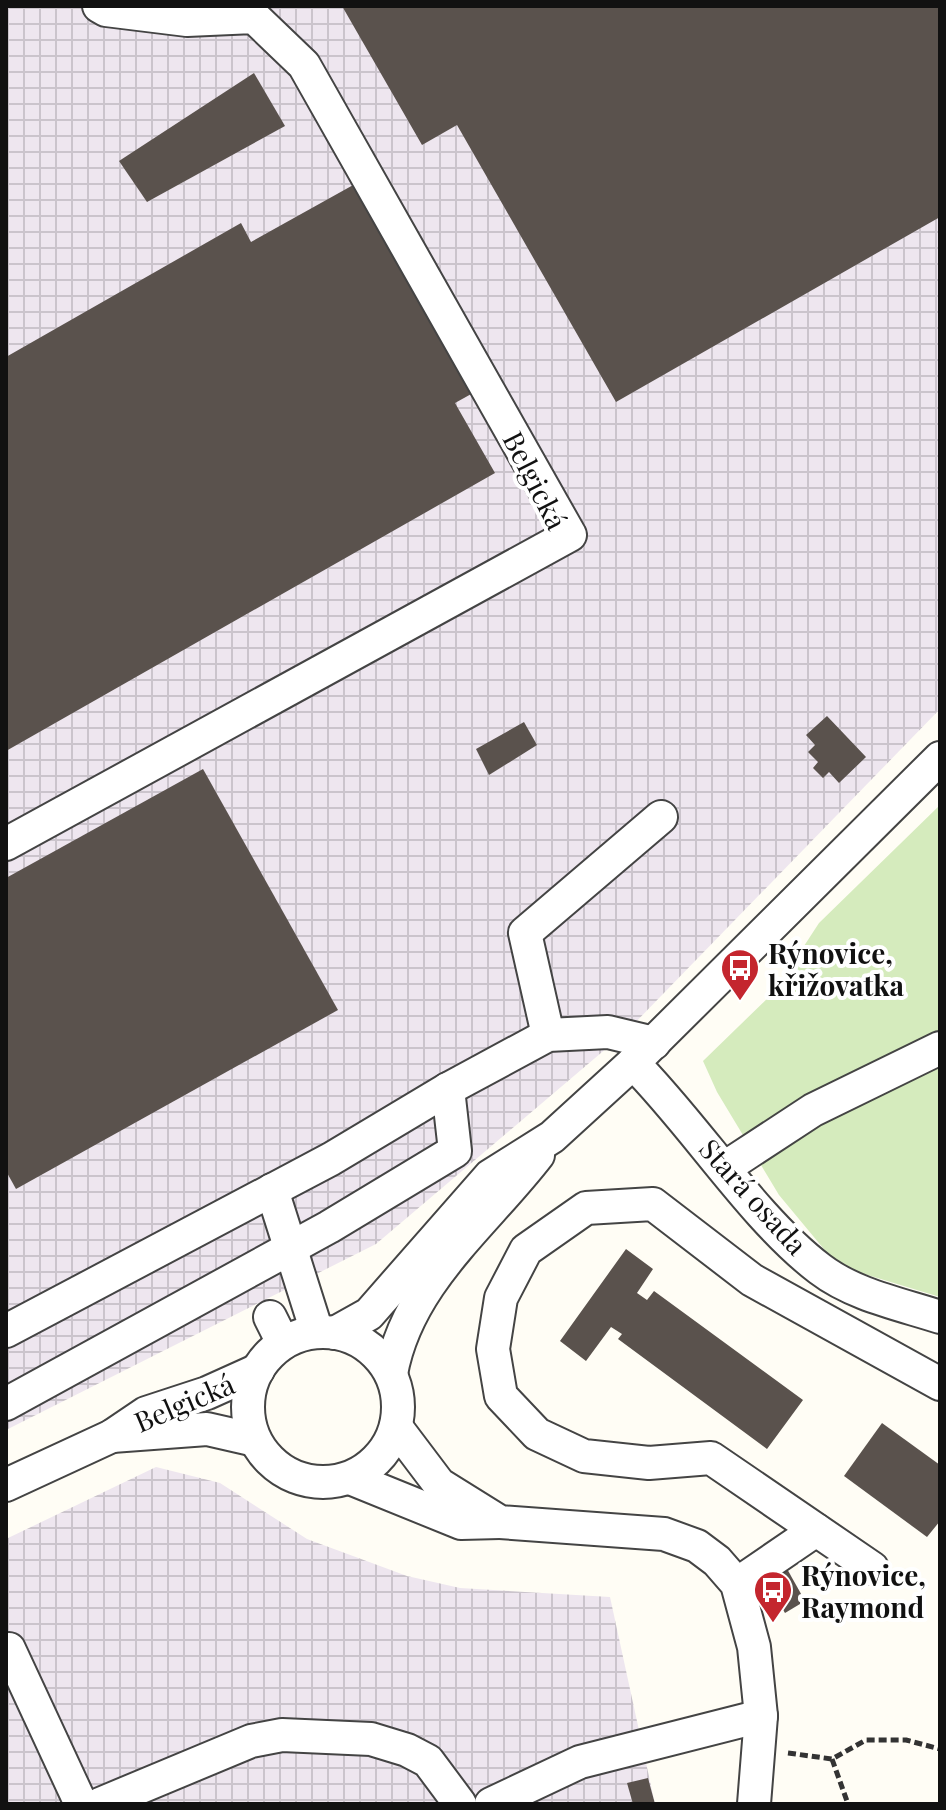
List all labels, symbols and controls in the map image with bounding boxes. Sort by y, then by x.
street label: Belgická [496,425,576,535]
place label: Rýnovice, křižovatka [768,934,905,1003]
bus stop icon: Rýnovice, křižovatka [719,947,761,1002]
street label: Stará osada [692,1130,816,1262]
street label: Belgická [128,1364,240,1440]
place label: Rýnovice, Raymond [801,1556,926,1625]
bus stop icon: Rýnovice, Raymond [752,1569,794,1624]

